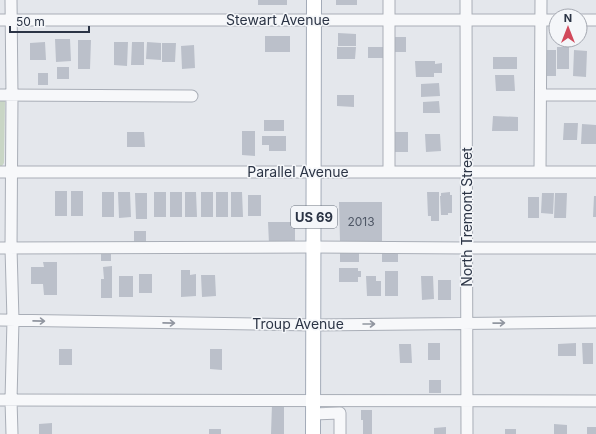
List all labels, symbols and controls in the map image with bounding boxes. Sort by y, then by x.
scale bar [10,8,89,34]
north arrow [548,8,588,48]
street label: Stewart Avenue [226,11,330,28]
text: N [564,11,572,25]
text: 50 m [16,14,45,29]
street label: North Tremont Street [458,147,475,287]
street label: Parallel Avenue [247,163,349,180]
road number: US 69 [291,206,337,228]
house number: 2013 [347,214,375,229]
street label: Troup Avenue [252,315,344,332]
one-way arrow [32,317,45,325]
one-way arrow [162,319,175,327]
one-way arrow [492,319,505,327]
one-way arrow [362,320,375,328]

